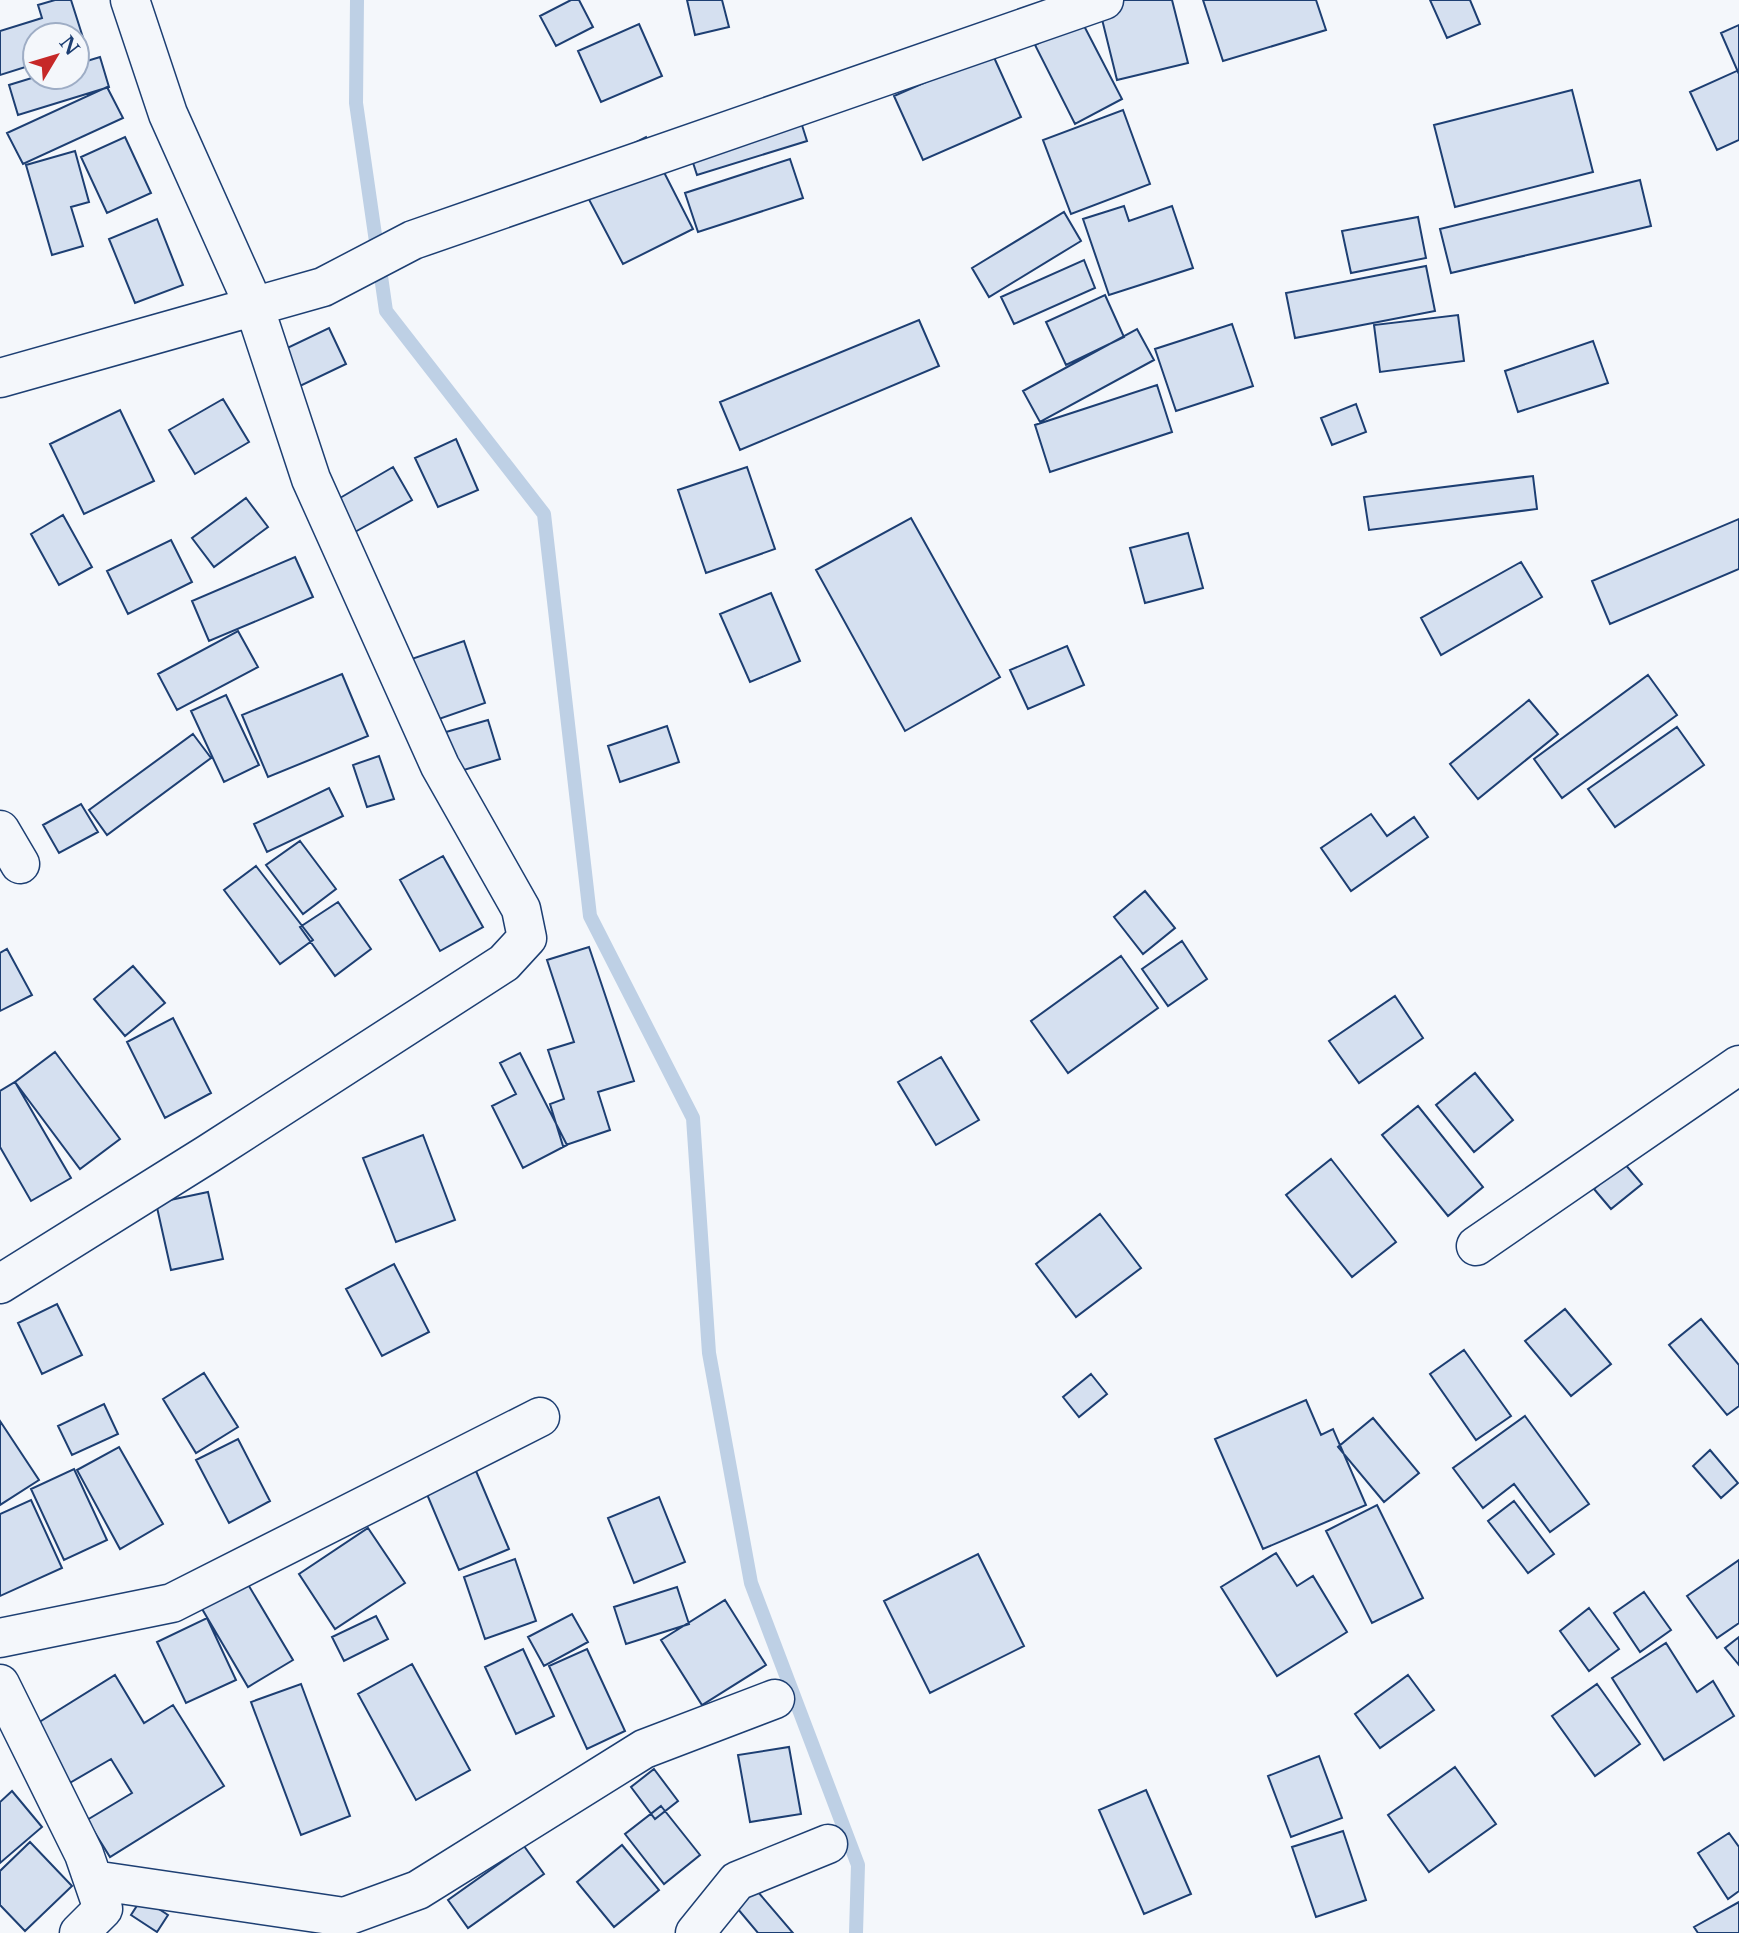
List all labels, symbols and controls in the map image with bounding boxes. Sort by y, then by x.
north arrow [21,21,91,91]
text: N [54,32,84,60]

